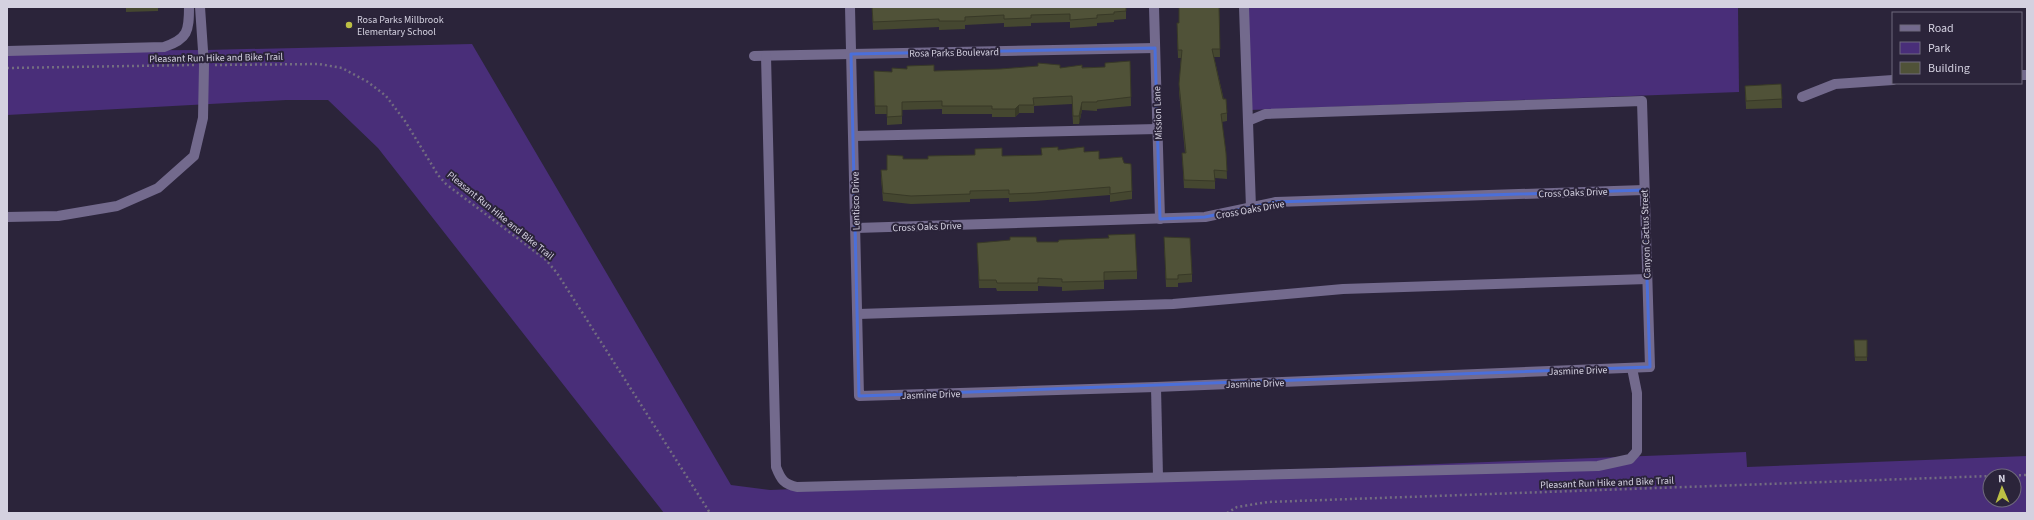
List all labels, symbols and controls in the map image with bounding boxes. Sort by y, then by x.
legend [1892,12,2022,84]
place label: Rosa Parks Millbrook Elementary School [357,13,444,39]
marker: Rosa Parks Millbrook Elementary School [344,20,354,30]
text: Road [1928,20,1954,37]
text: Park [1928,40,1950,57]
street label: Rosa Parks Boulevard [909,45,999,61]
street label: Pleasant Run Hike and Bike Trail [149,50,283,66]
text: Building [1928,60,1970,77]
street label: Mission Lane [1150,86,1166,140]
street label: Pleasant Run Hike and Bike Trail [444,168,557,264]
street label: Lentisco Drive [848,172,864,230]
street label: Cross Oaks Drive [1538,185,1608,201]
street label: Canyon Cactus Street [1637,189,1655,279]
street label: Cross Oaks Drive [1215,197,1286,223]
street label: Cross Oaks Drive [892,219,962,235]
street label: Jasmine Drive [1548,363,1608,379]
street label: Jasmine Drive [1225,376,1285,392]
street label: Jasmine Drive [901,387,961,403]
north arrow [1982,468,2022,508]
text: N [1998,471,2006,486]
street label: Pleasant Run Hike and Bike Trail [1540,474,1675,492]

